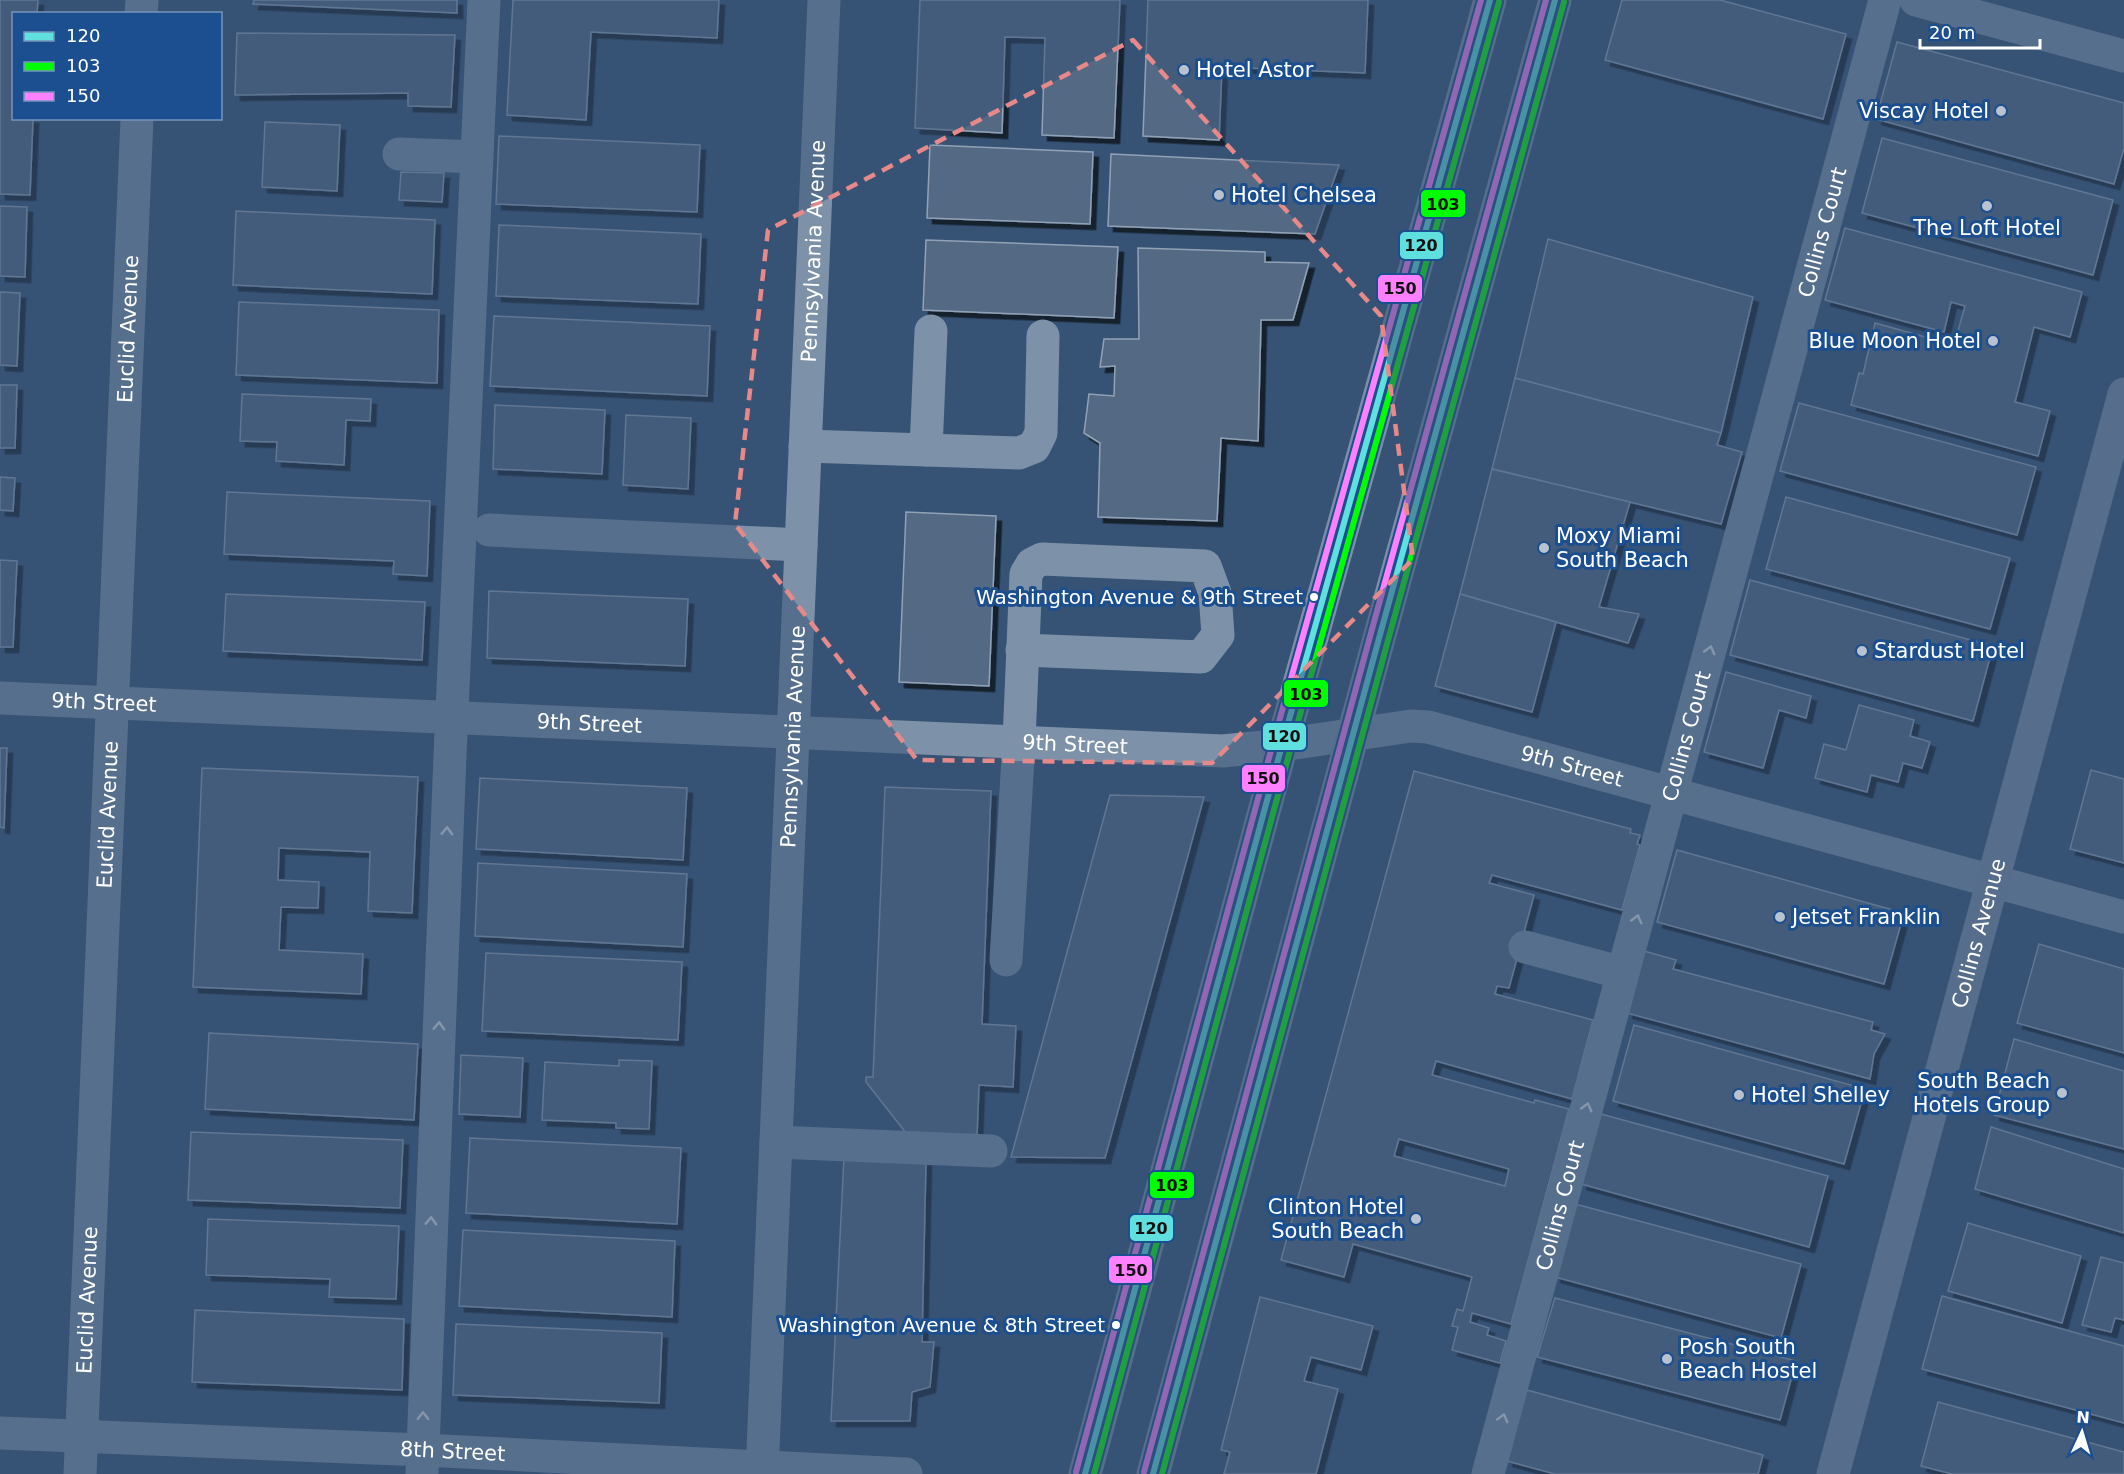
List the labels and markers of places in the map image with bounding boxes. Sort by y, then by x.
place label: Hotel Astor [1196,58,1314,82]
marker: Hotel Astor [1177,63,1191,77]
place label: Viscay Hotel [1859,99,1989,123]
marker: Viscay Hotel [1994,104,2008,118]
place label: Hotel Chelsea [1231,183,1377,207]
marker: Hotel Chelsea [1212,188,1226,202]
marker: The Loft Hotel [1980,199,1994,213]
place label: The Loft Hotel [1912,216,2061,240]
place label: Blue Moon Hotel [1808,329,1981,353]
marker: Blue Moon Hotel [1986,334,2000,348]
place label: Moxy Miami South Beach [1556,524,1689,572]
marker: Moxy Miami South Beach [1537,541,1551,555]
place label: Washington Avenue & 9th Street [976,585,1303,609]
marker: Washington Avenue & 9th Street [1308,591,1320,603]
place label: Stardust Hotel [1874,639,2025,663]
marker: Stardust Hotel [1855,644,1869,658]
place label: Jetset Franklin [1790,905,1941,929]
marker: Jetset Franklin [1773,910,1787,924]
place label: South Beach Hotels Group [1913,1069,2050,1117]
place label: Hotel Shelley [1751,1083,1890,1107]
marker: South Beach Hotels Group [2055,1086,2069,1100]
marker: Hotel Shelley [1732,1088,1746,1102]
place label: Clinton Hotel South Beach [1268,1195,1404,1243]
marker: Clinton Hotel South Beach [1409,1212,1423,1226]
place label: Washington Avenue & 8th Street [778,1313,1105,1337]
marker: Washington Avenue & 8th Street [1110,1319,1122,1331]
place label: Posh South Beach Hostel [1679,1335,1817,1383]
marker: Posh South Beach Hostel [1660,1352,1674,1366]

